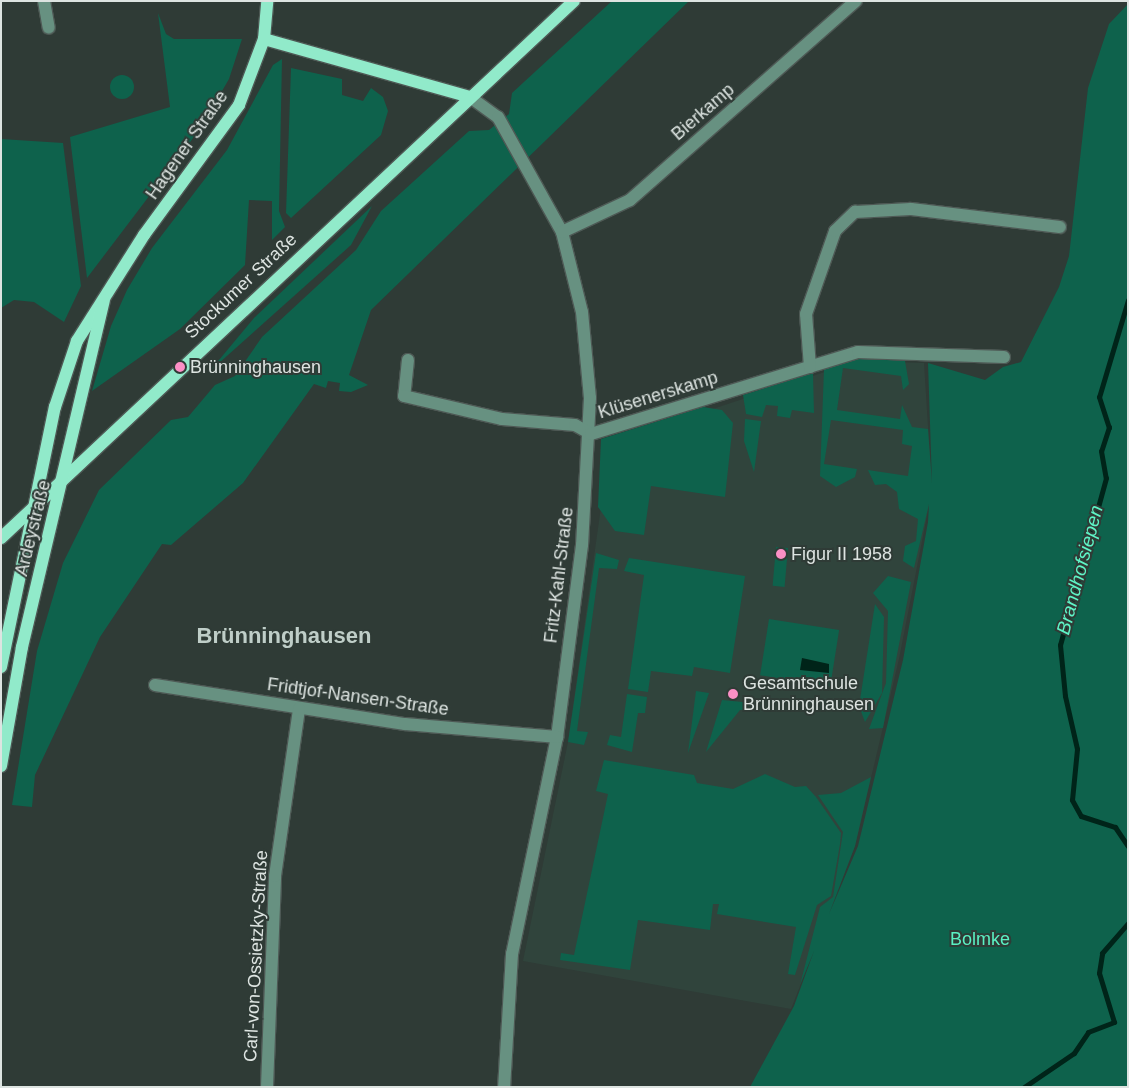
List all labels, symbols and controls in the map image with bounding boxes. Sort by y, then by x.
street label: Bierkamp [667,79,739,145]
street label: Hagener Straße [141,86,233,204]
street label: Stockumer Straße [181,229,301,343]
place label: Brünninghausen [190,356,321,378]
marker: Brünninghausen [174,361,186,373]
street label: Klüsenerskamp [596,367,720,423]
street label: Ardeystraße [11,478,55,578]
water label: Brandhofsiepen [1052,503,1108,637]
street label: Fritz-Kahl-Straße [540,506,578,644]
place label: Figur II 1958 [791,543,892,565]
marker: Figur II 1958 [775,548,787,560]
district label: Brünninghausen [197,623,371,649]
place label: Gesamtschule Brünninghausen [743,673,874,716]
street label: Fridtjof-Nansen-Straße [266,674,450,720]
marker: Gesamtschule Brünninghausen [727,688,739,700]
street label: Carl-von-Ossietzky-Straße [240,850,272,1062]
park label: Bolmke [950,928,1010,950]

